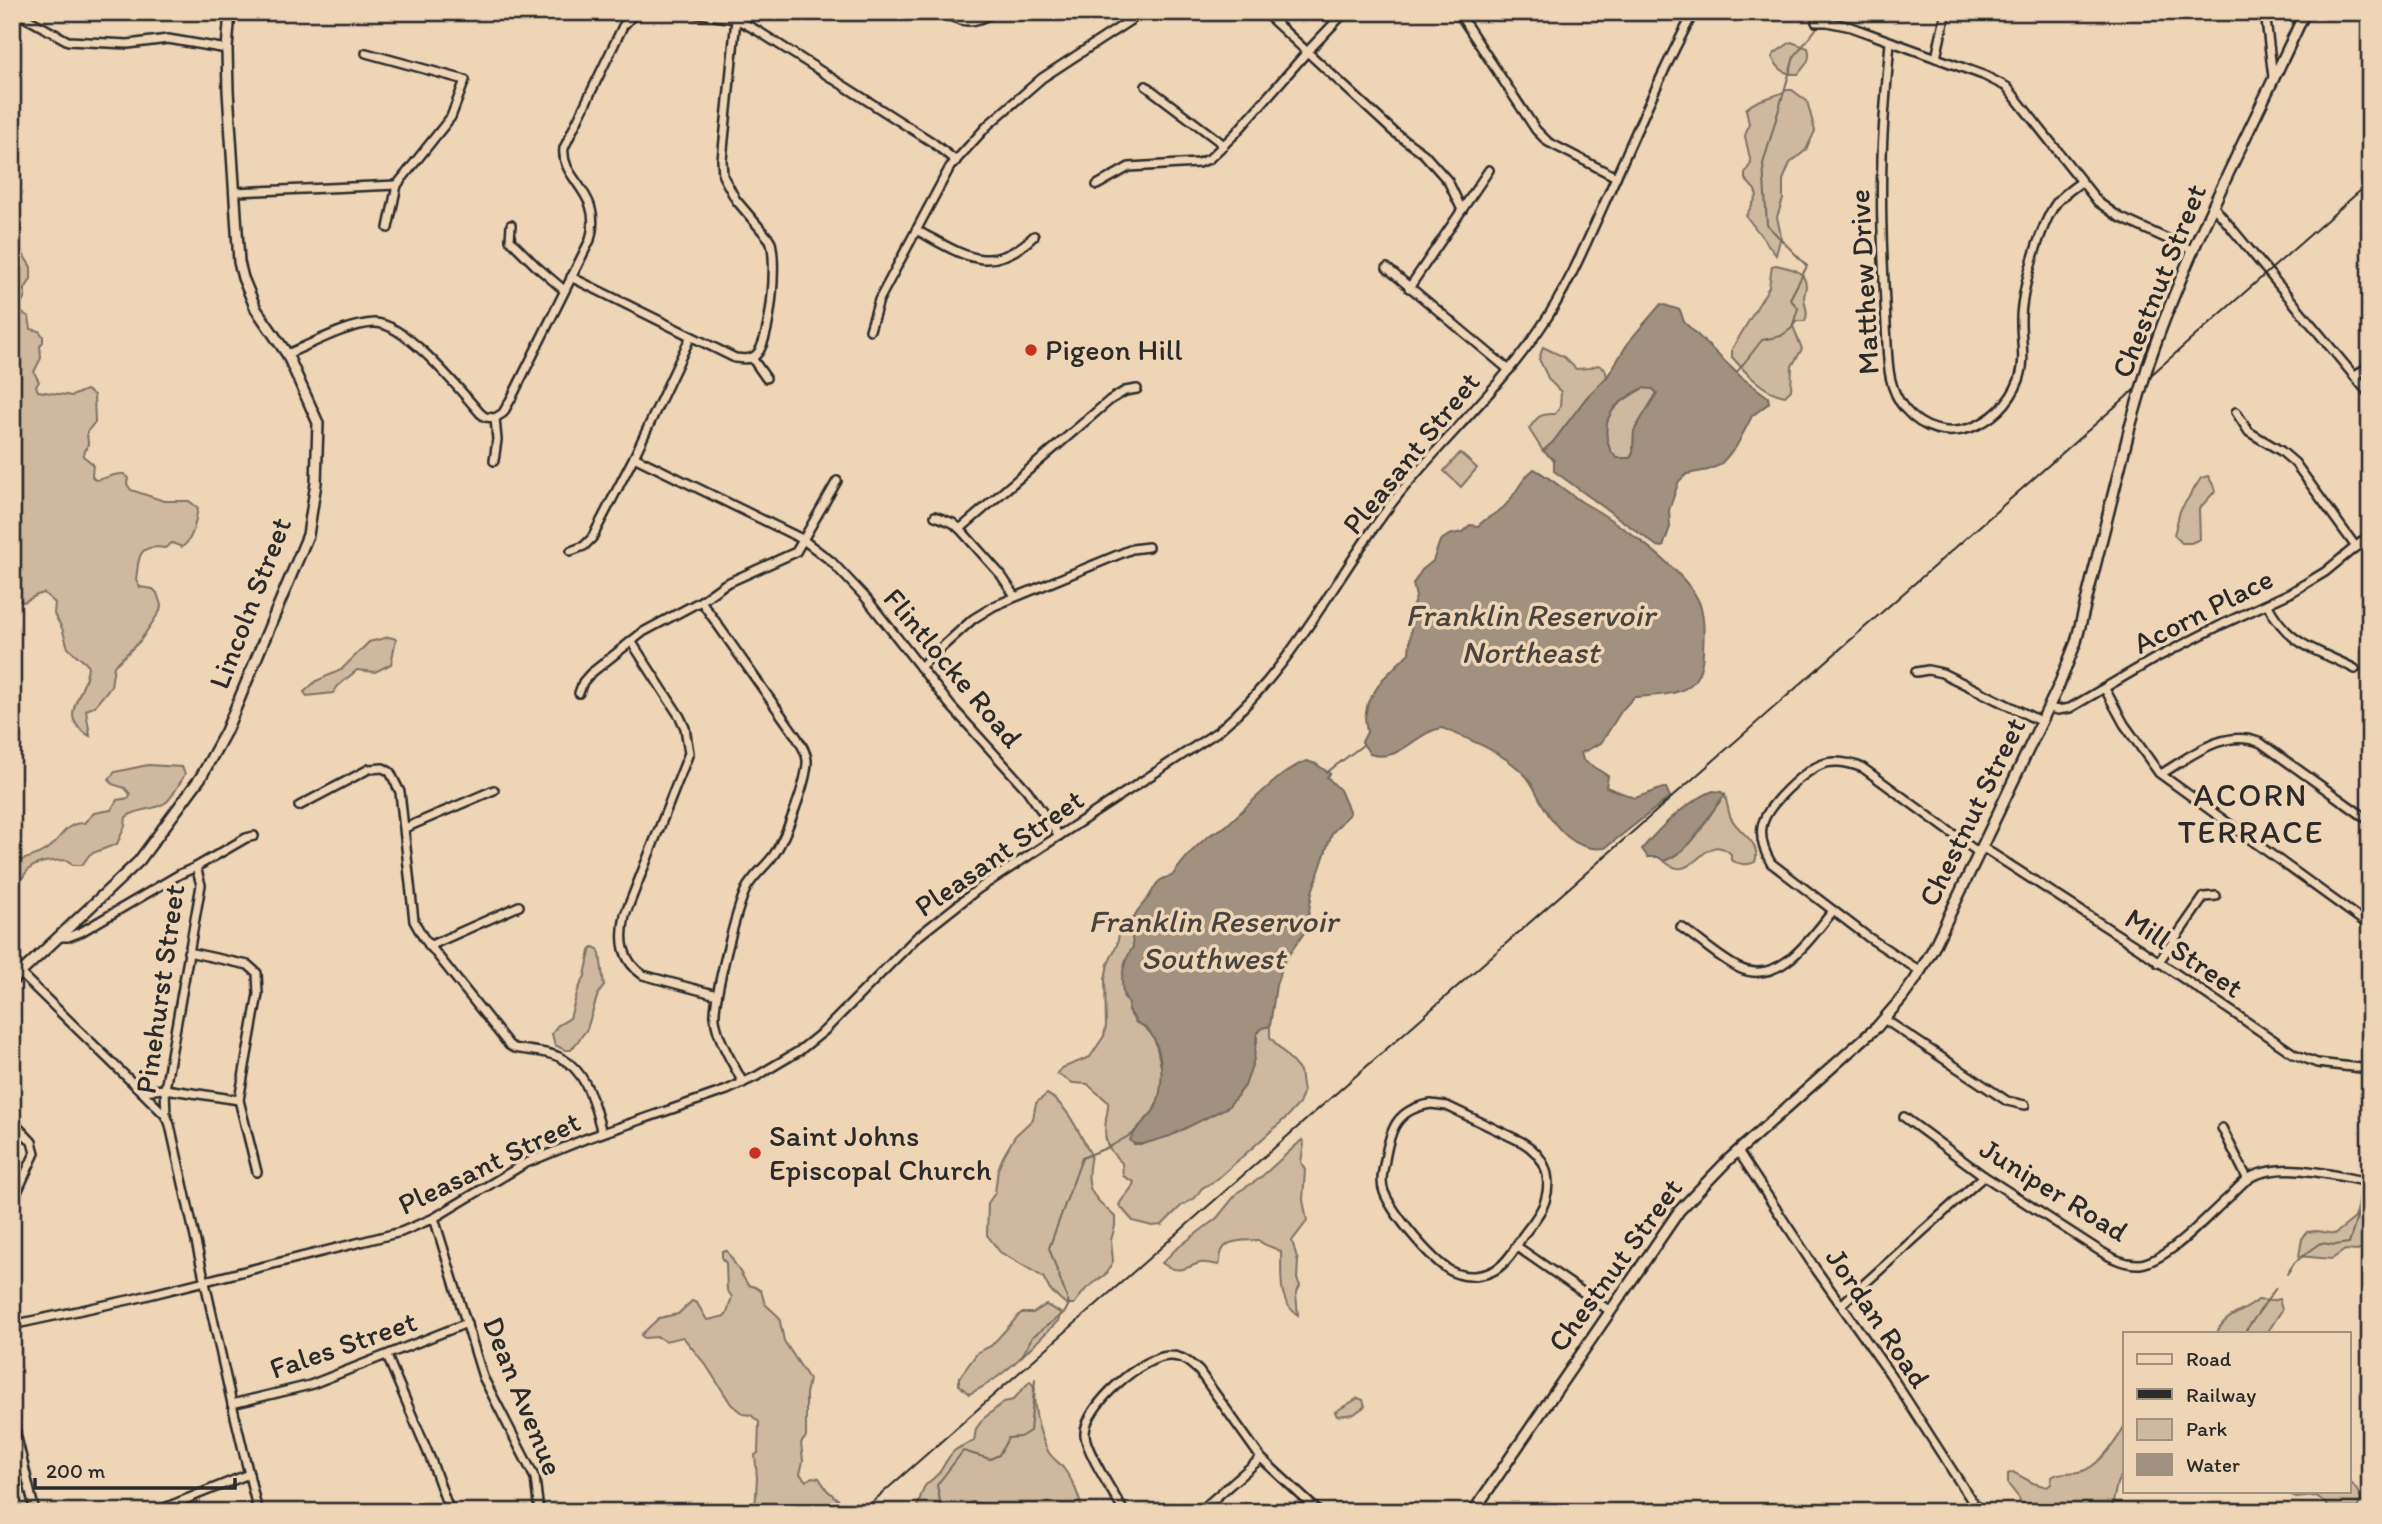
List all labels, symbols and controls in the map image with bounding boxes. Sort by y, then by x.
street label: Chestnut Street [2103,179,2214,383]
street label: Matthew Drive [1840,188,1887,376]
place label: Pigeon Hill [1045,331,1183,368]
marker: Pigeon Hill [1023,342,1039,358]
street label: Pleasant Street [1334,364,1487,541]
street label: Lincoln Street [200,512,299,694]
street label: Acorn Place [2127,560,2279,662]
street label: Flintlocke Road [876,580,1031,756]
water label: Franklin Reservoir Northeast [1405,596,1658,671]
street label: Chestnut Street [1910,711,2033,912]
district label: ACORN TERRACE [2178,776,2324,851]
street label: Pleasant Street [907,781,1091,925]
street label: Pinehurst Street [126,882,193,1096]
street label: Mill Street [2118,900,2251,1006]
water label: Franklin Reservoir Southwest [1088,902,1341,977]
street label: Pleasant Street [391,1102,586,1223]
place label: Saint Johns Episcopal Church [769,1117,992,1188]
street label: Juniper Road [1973,1129,2136,1250]
marker: Saint Johns Episcopal Church [747,1145,763,1161]
street label: Chestnut Street [1539,1171,1690,1359]
street label: Jordan Road [1818,1240,1939,1395]
street label: Fales Street [265,1302,421,1387]
street label: Dean Avenue [475,1311,572,1481]
legend [2123,1332,2350,1492]
text: Road [2186,1346,2232,1371]
text: Railway [2186,1382,2256,1407]
text: Park [2186,1416,2228,1441]
scale bar [35,1447,234,1491]
text: Water [2186,1452,2240,1477]
text: 200 m [46,1458,106,1483]

